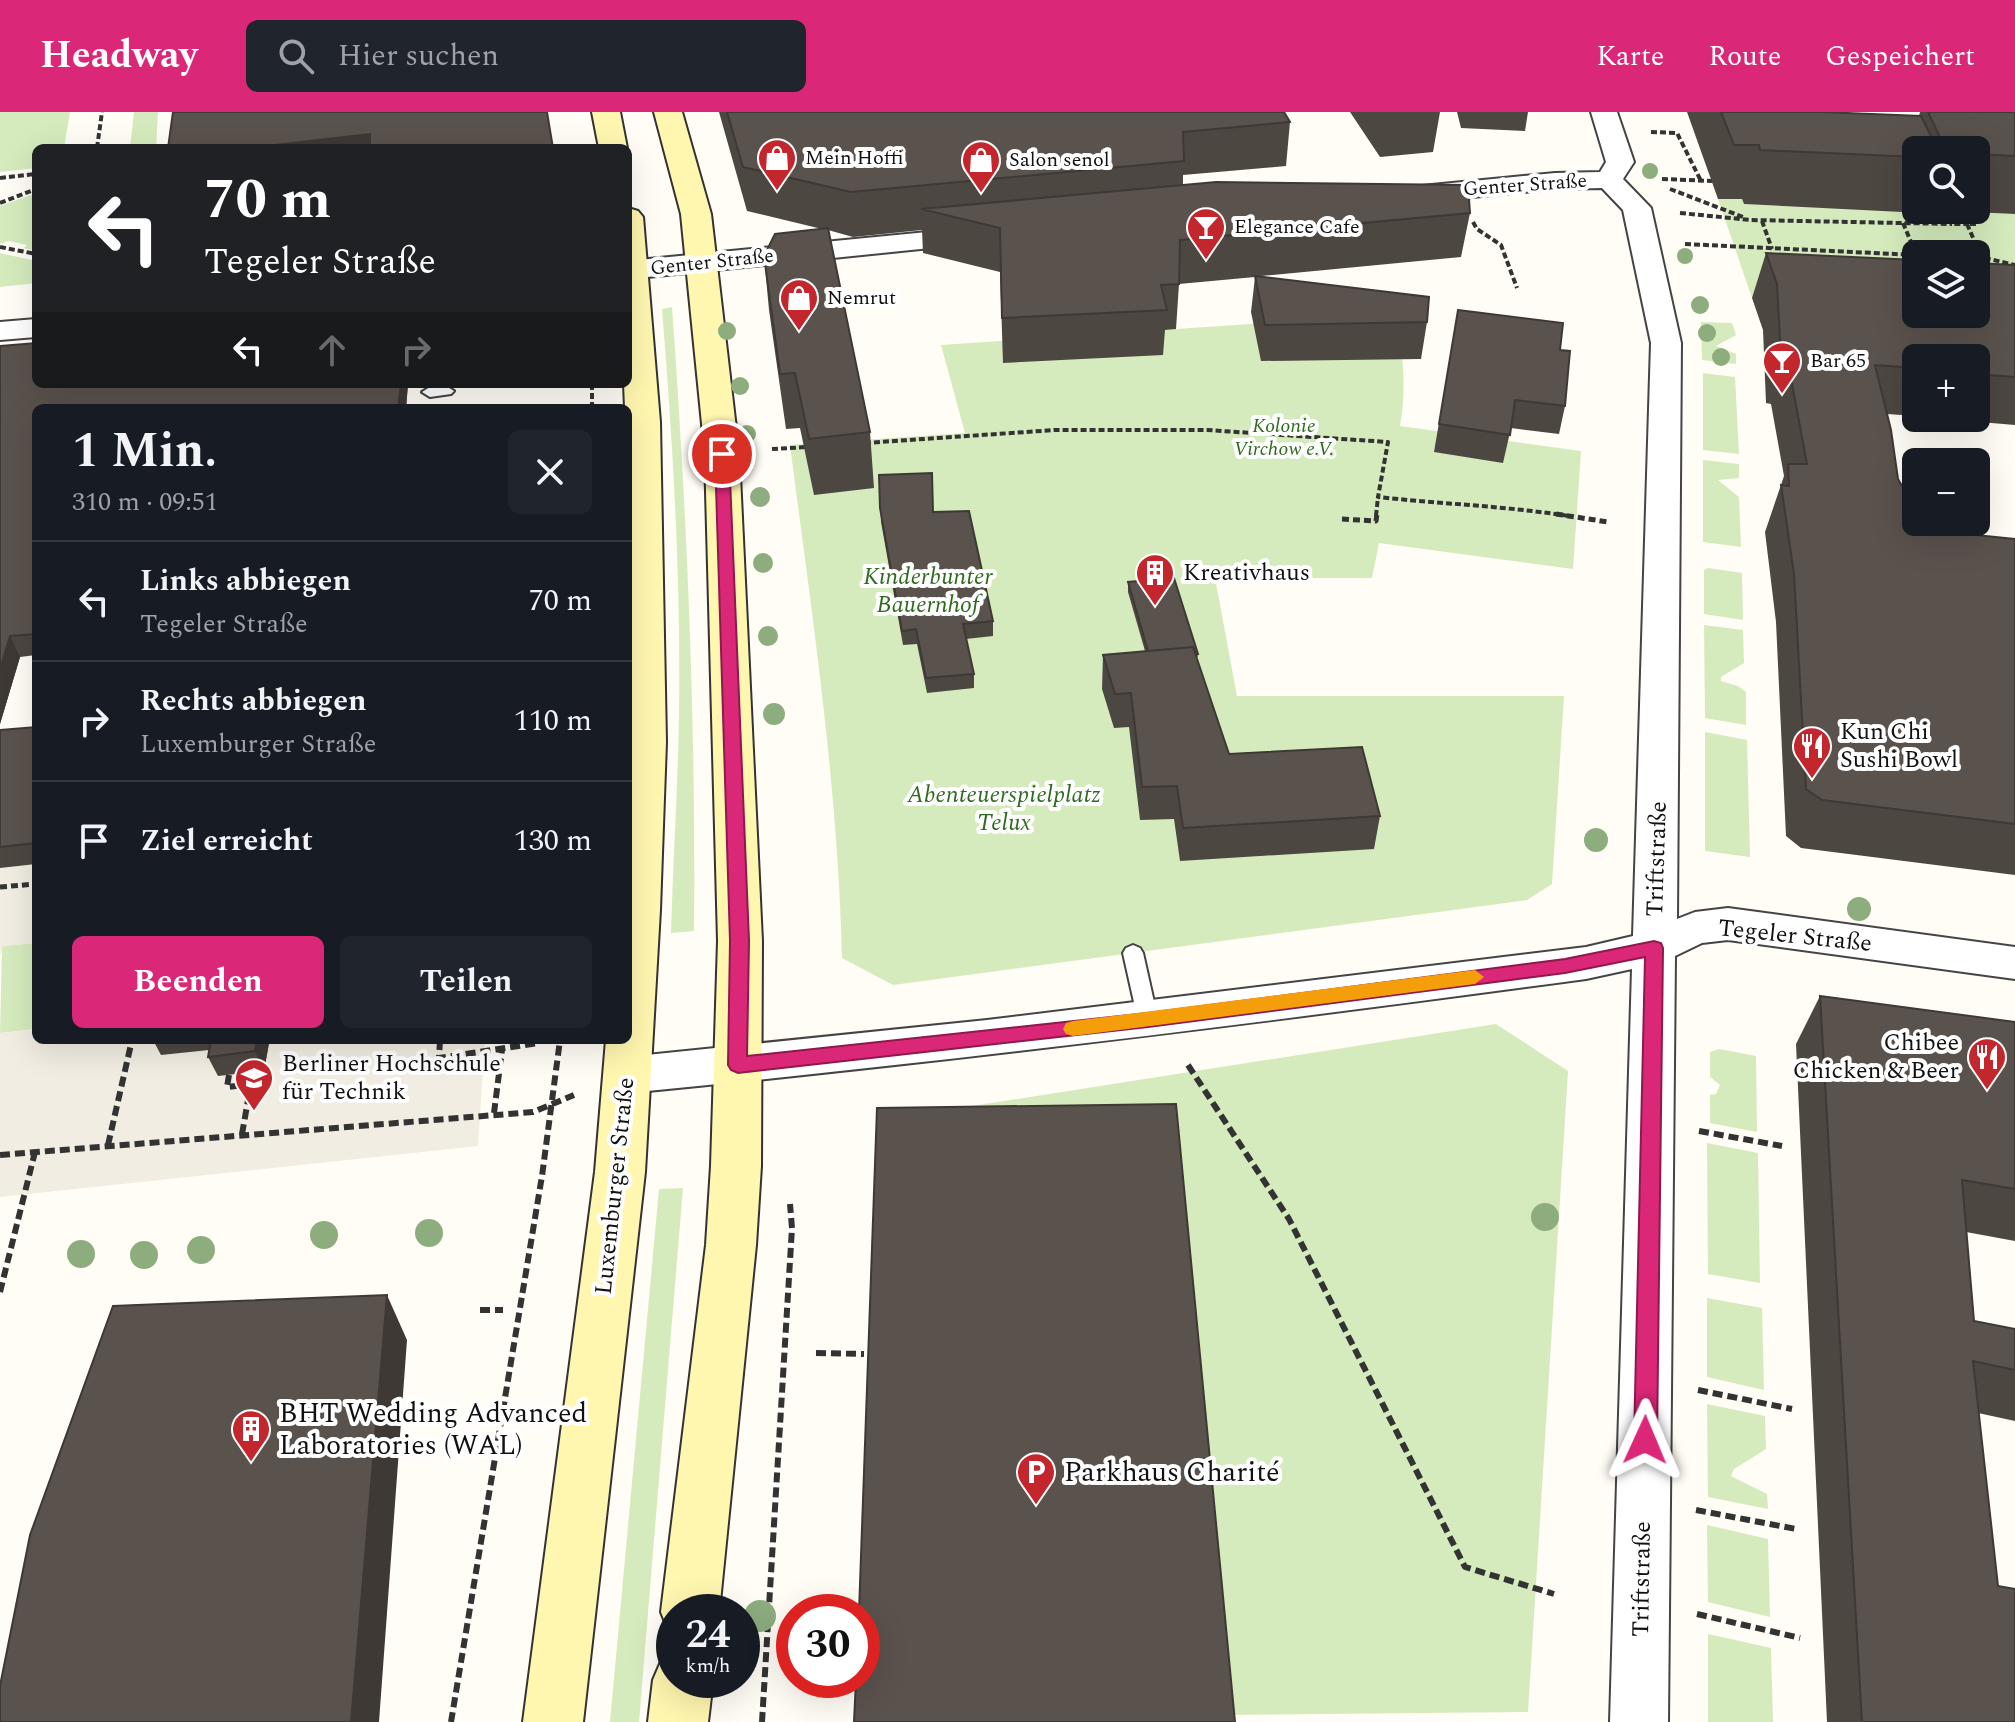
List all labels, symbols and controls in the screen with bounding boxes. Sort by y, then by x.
search box [246,20,806,92]
text: Headway [40,27,198,85]
text: Hier suchen [338,33,499,79]
icon: search [274,34,318,78]
text: Karte [1597,35,1664,78]
text: Route [1708,35,1781,78]
text: Gespeichert [1825,35,1975,78]
map controls [1902,136,1990,536]
button: search [1902,136,1990,224]
shop icon: Mein Hoffi [756,137,798,192]
shop icon: Salon senol [960,139,1002,194]
place label: Mein Hoffi [805,143,904,173]
place label: Salon senol [1009,145,1110,175]
text: 70 m [204,158,331,243]
street label: Genter Straße [1462,166,1588,204]
icon: left [72,176,176,280]
bar icon: Elegance Cafe [1185,206,1227,261]
place label: Elegance Cafe [1234,212,1360,242]
text: Tegeler Straße [204,235,436,290]
button: layers [1902,240,1990,328]
street label: Genter Straße [649,241,775,283]
shop icon: Nemrut [778,277,820,332]
place label: Nemrut [827,283,896,313]
icon: left [226,328,270,372]
icon: ahead [310,328,354,372]
icon: right [394,328,438,372]
bar icon: Bar 65 [1761,340,1803,395]
button: + [1902,344,1990,432]
place label: Bar 65 [1810,346,1866,376]
park label: Kolonie Virchow e.V. [1234,411,1334,464]
text: 1 Min. [72,415,217,488]
pin [688,420,756,488]
button: close [508,430,592,514]
icon: arrive [700,432,744,476]
button: − [1902,448,1990,536]
text: 310 m · 09:51 [72,482,218,522]
building icon: Kreativhaus [1134,552,1176,607]
place label: Kreativhaus [1183,555,1310,591]
text: Links abbiegen [140,558,351,604]
park label: Kinderbunter Bauernhof [863,559,993,623]
text: 70 m [529,578,592,624]
icon: left [72,579,116,623]
text: Tegeler Straße [140,604,307,644]
text: Rechts abbiegen [140,678,367,724]
text: 110 m [514,698,592,744]
icon: right [72,699,116,743]
place label: Kun Chi Sushi Bowl [1840,714,1958,778]
text: Luxemburger Straße [140,724,376,764]
restaurant icon: Kun Chi Sushi Bowl [1791,725,1833,780]
park label: Abenteuerspielplatz Telux [906,777,1101,841]
street label: Triftstraße [1637,801,1677,917]
text: Ziel erreicht [140,818,313,864]
text: 130 m [514,818,592,864]
icon: arrive [72,819,116,863]
street label: Tegeler Straße [1716,910,1874,962]
button: Beenden [72,936,324,1028]
button: Teilen [340,936,592,1028]
place label: Chibee Chicken & Beer [1793,1025,1959,1089]
restaurant icon: Chibee Chicken & Beer [1966,1036,2008,1091]
place label: Berliner Hochschule für Technik [282,1046,501,1110]
school or university icon: Berliner Hochschule für Technik [233,1057,275,1112]
street label: Luxemburger Straße [586,1076,644,1296]
place label: BHT Wedding Advanced Laboratories (WAL) [279,1392,587,1467]
position arrow [1603,1398,1687,1482]
building icon: BHT Wedding Advanced Laboratories (WAL) [230,1408,272,1463]
parking icon: Parkhaus Charité [1015,1451,1057,1506]
place label: Parkhaus Charité [1064,1451,1280,1494]
street label: Triftstraße [1623,1521,1661,1637]
speed limit sign: 30 [776,1594,880,1698]
text: 24 [686,1605,730,1666]
text: km/h [686,1651,731,1681]

